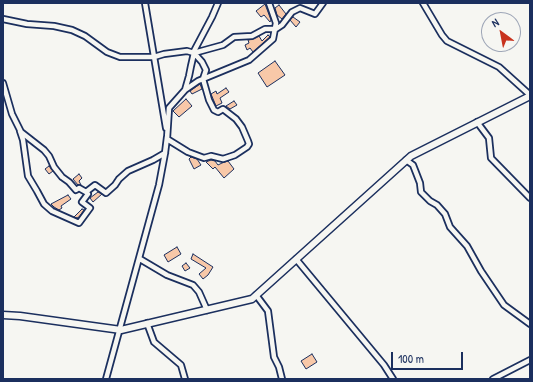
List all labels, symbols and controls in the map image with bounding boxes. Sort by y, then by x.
north arrow [481,12,521,52]
text: N [489,15,501,30]
scale bar [393,344,465,370]
text: 100 m [398,350,424,367]

